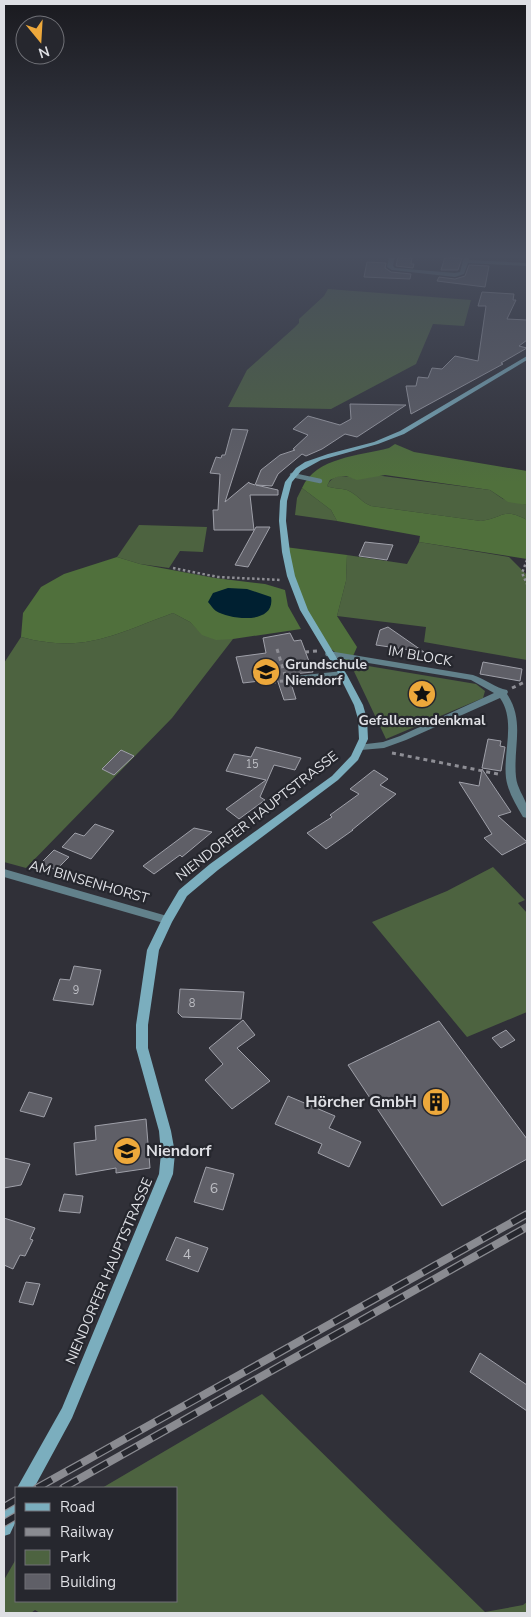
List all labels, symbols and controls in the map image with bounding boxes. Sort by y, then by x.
north arrow [15,15,65,65]
text: N [36,41,52,63]
street label: IM BLOCK [387,641,454,671]
place label: Grundschule Niendorf [285,655,368,690]
school or university icon: Grundschule Niendorf [251,657,281,687]
place icon: Gefallenendenkmal [407,679,437,709]
place label: Gefallenendenkmal [358,711,486,730]
street label: NIENDORFER HAUPTSTRASSE [172,747,342,885]
house number: 15 [245,757,259,772]
street label: AM BINSENHORST [27,856,152,908]
house number: 9 [73,983,79,998]
house number: 8 [189,996,196,1011]
building icon: Hörcher GmbH [421,1087,451,1117]
place label: Hörcher GmbH [305,1091,417,1113]
school or university icon: Niendorf [112,1136,142,1166]
place label: Niendorf [146,1140,213,1162]
street label: NIENDORFER HAUPTSTRASSE [61,1175,157,1367]
house number: 6 [210,1179,218,1198]
house number: 4 [183,1245,191,1264]
legend [15,1487,178,1602]
text: Road [60,1497,95,1517]
text: Railway [60,1522,114,1542]
text: Park [60,1547,90,1567]
text: Building [60,1572,116,1592]

